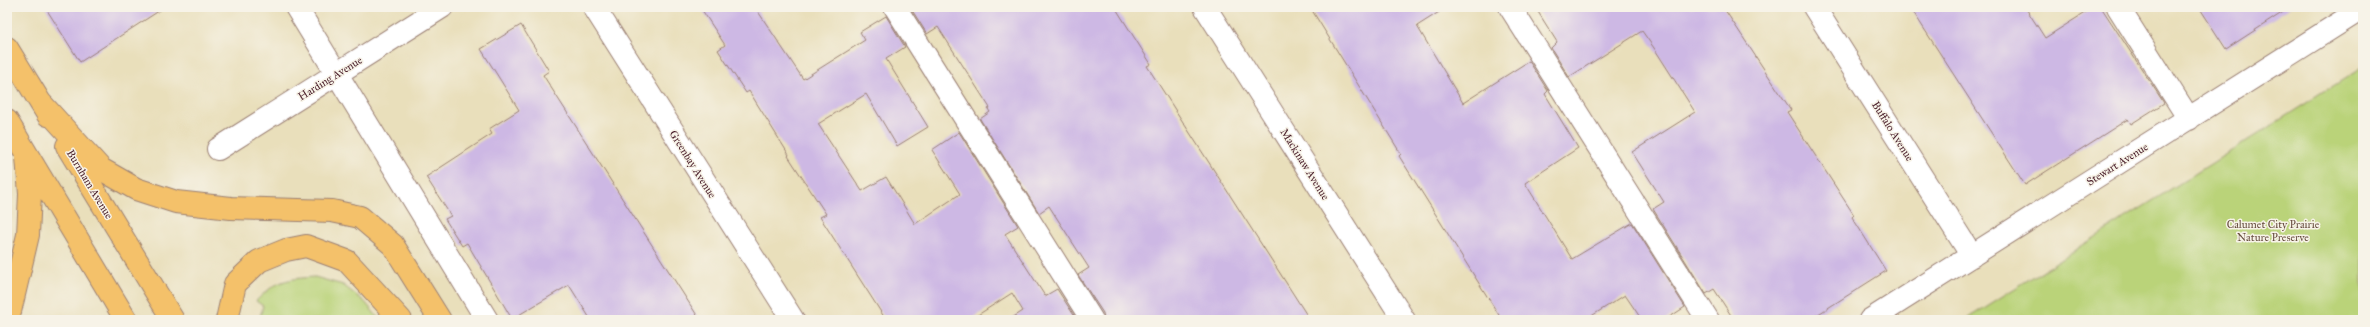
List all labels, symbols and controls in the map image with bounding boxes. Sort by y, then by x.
street label: Harding Avenue [296,53,365,103]
street label: Buffalo Avenue [1869,99,1916,164]
street label: Mackinaw Avenue [1277,126,1332,203]
street label: Greenbay Avenue [667,128,719,201]
street label: Stewart Avenue [2084,140,2151,188]
street label: Burnham Avenue [64,147,116,222]
park label: Calumet City Prairie Nature Preserve [2227,218,2320,244]

